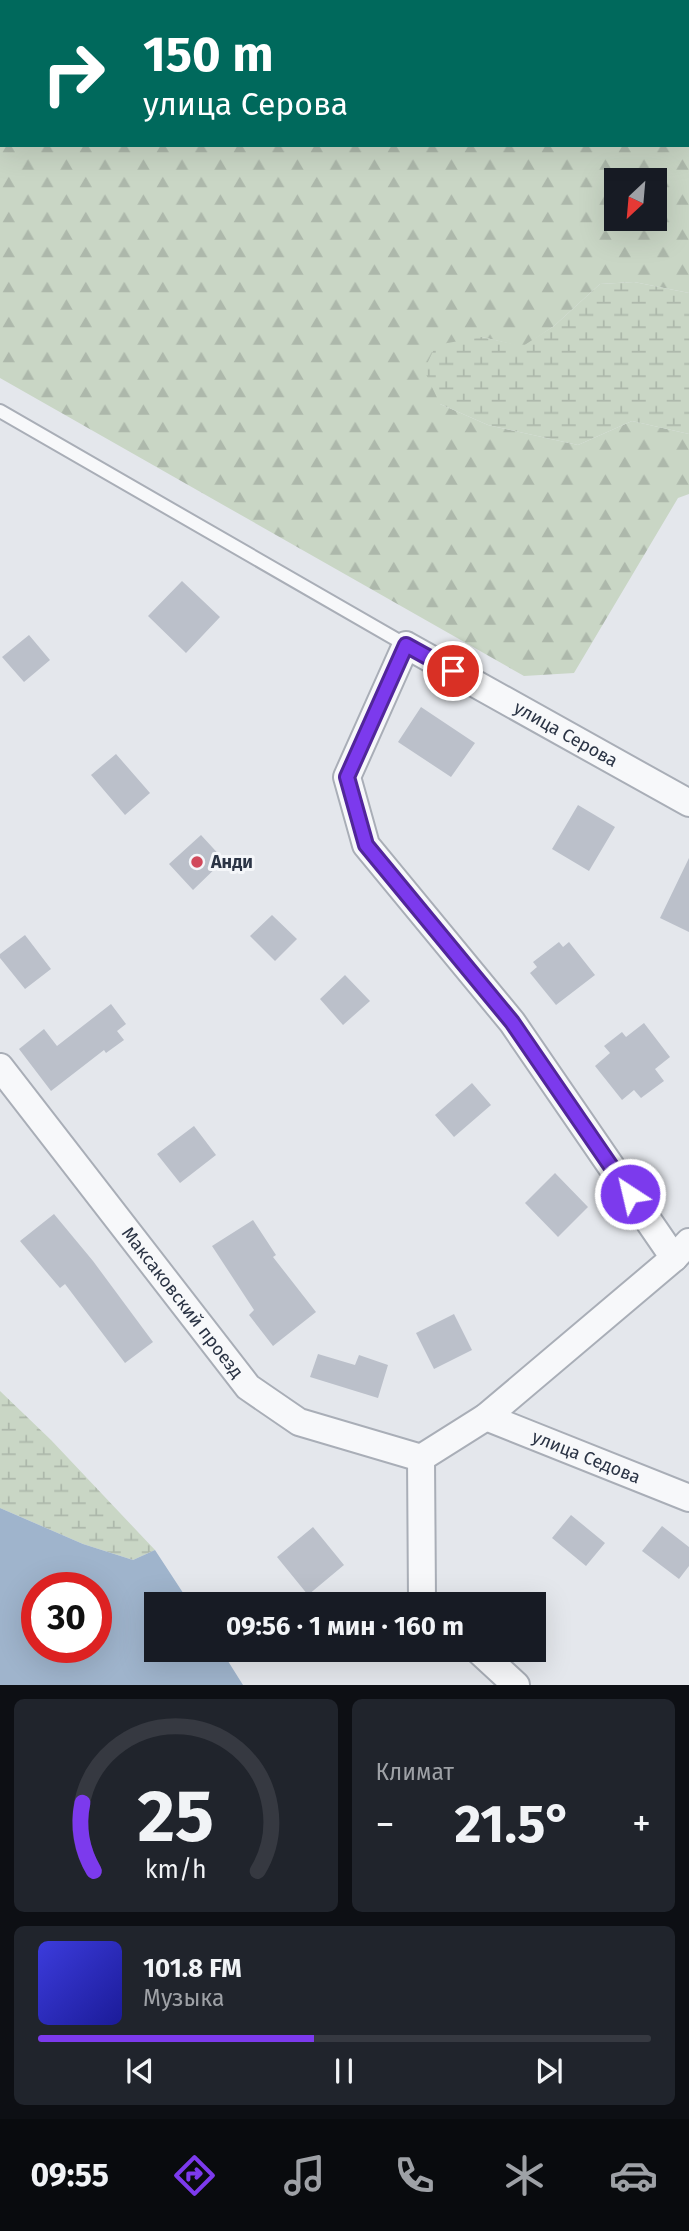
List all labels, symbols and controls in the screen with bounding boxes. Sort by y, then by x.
text: 150 m [143,25,274,84]
icon: right [28,28,119,119]
text: улица Серова [143,85,348,123]
north arrow [604,168,667,231]
map controls [604,168,667,231]
pin [423,641,483,701]
icon: arrive [434,652,472,690]
street label: улица Серова [510,697,622,772]
place label: Анди [210,851,253,873]
marker: Анди [189,854,205,870]
position arrow [593,1157,667,1231]
street label: Максаковский проезд [117,1223,248,1383]
street label: улица Седова [529,1426,644,1488]
speed limit sign: 30 [21,1572,112,1663]
text: 09:56 · 1 мин · 160 m [226,1611,464,1642]
text: Климат [376,1758,454,1786]
text: 25 [137,1774,214,1861]
text: 21.5° [455,1793,572,1856]
text: − [376,1801,395,1847]
text: + [632,1801,651,1847]
text: km/h [145,1855,207,1885]
text: 101.8 FM [143,1953,242,1984]
text: Музыка [143,1984,224,2012]
icon: previous [121,2052,159,2090]
icon: pause [325,2052,363,2090]
icon: next [530,2052,568,2090]
icon: directions [170,2151,219,2200]
icon: music [280,2151,329,2200]
icon: phone [390,2151,439,2200]
icon: climate [500,2151,549,2200]
icon: car [609,2151,658,2200]
text: 09:55 [30,2156,109,2194]

